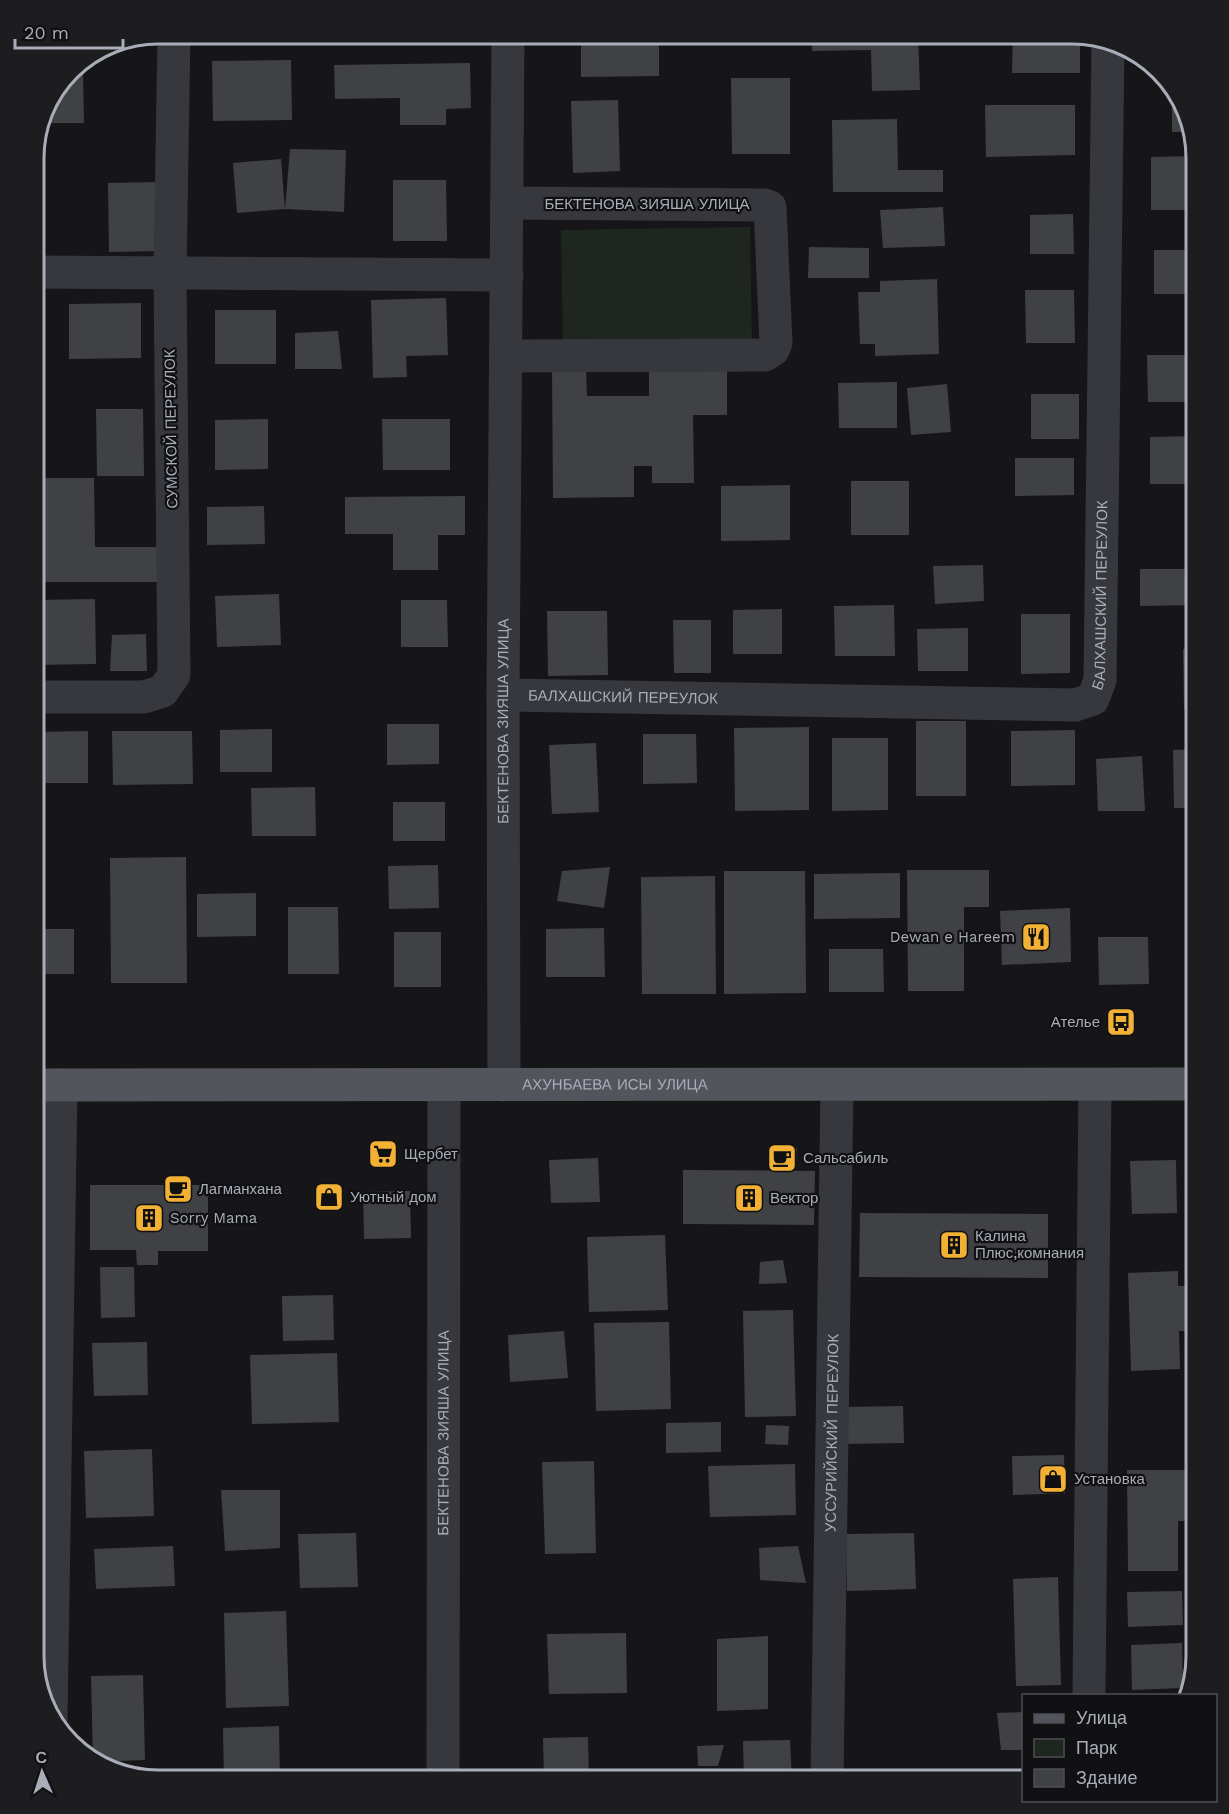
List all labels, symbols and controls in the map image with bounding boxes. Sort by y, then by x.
scale bar [15,12,123,50]
text: 20 m [24,22,69,43]
street label: БЕКТЕНОВА ЗИЯША УЛИЦА [544,195,750,213]
street label: СУМСКОЙ ПЕРЕУЛОК [161,349,181,509]
street label: БАЛХАШСКИЙ ПЕРЕУЛОК [1088,500,1111,693]
street label: БЕКТЕНОВА ЗИЯША УЛИЦА [494,618,513,824]
street label: БАЛХАШСКИЙ ПЕРЕУЛОК [528,686,718,708]
restaurant icon: Dewan e Hareem [1020,921,1052,953]
place label: Dewan e Hareem [890,928,1015,946]
bus stop icon: Ателье [1105,1006,1137,1038]
place label: Ателье [1051,1013,1100,1031]
street label: АХУНБАЕВА ИСЫ УЛИЦА [522,1075,708,1094]
supermarket icon: Щербет [367,1138,399,1170]
cafe icon: Сальсабиль [766,1142,798,1174]
place label: Щербет [404,1145,458,1163]
place label: Сальсабиль [803,1149,888,1167]
cafe icon: Лагманхана [162,1173,194,1205]
place label: Лагманхана [199,1180,283,1198]
shop icon: Уютный дом [313,1181,345,1213]
building icon: Вектор [733,1182,765,1214]
place label: Уютный дом [350,1188,437,1206]
place label: Вектор [770,1189,818,1207]
building icon: Sorry Mama [133,1202,165,1234]
place label: Sorry Mama [170,1209,258,1227]
place label: Калина Плюс,комнания [975,1227,1084,1262]
building icon: Калина Плюс,комнания [938,1229,970,1261]
street label: БЕКТЕНОВА ЗИЯША УЛИЦА [434,1330,453,1536]
street label: УССУРИЙСКИЙ ПЕРЕУЛОК [822,1334,842,1532]
shop icon: Установка [1037,1463,1069,1495]
place label: Установка [1074,1470,1146,1488]
legend [1022,1694,1217,1802]
text: Улица [1076,1707,1128,1728]
text: Парк [1076,1737,1117,1758]
north arrow [12,1742,72,1802]
text: С [35,1748,48,1767]
text: Здание [1076,1767,1137,1788]

